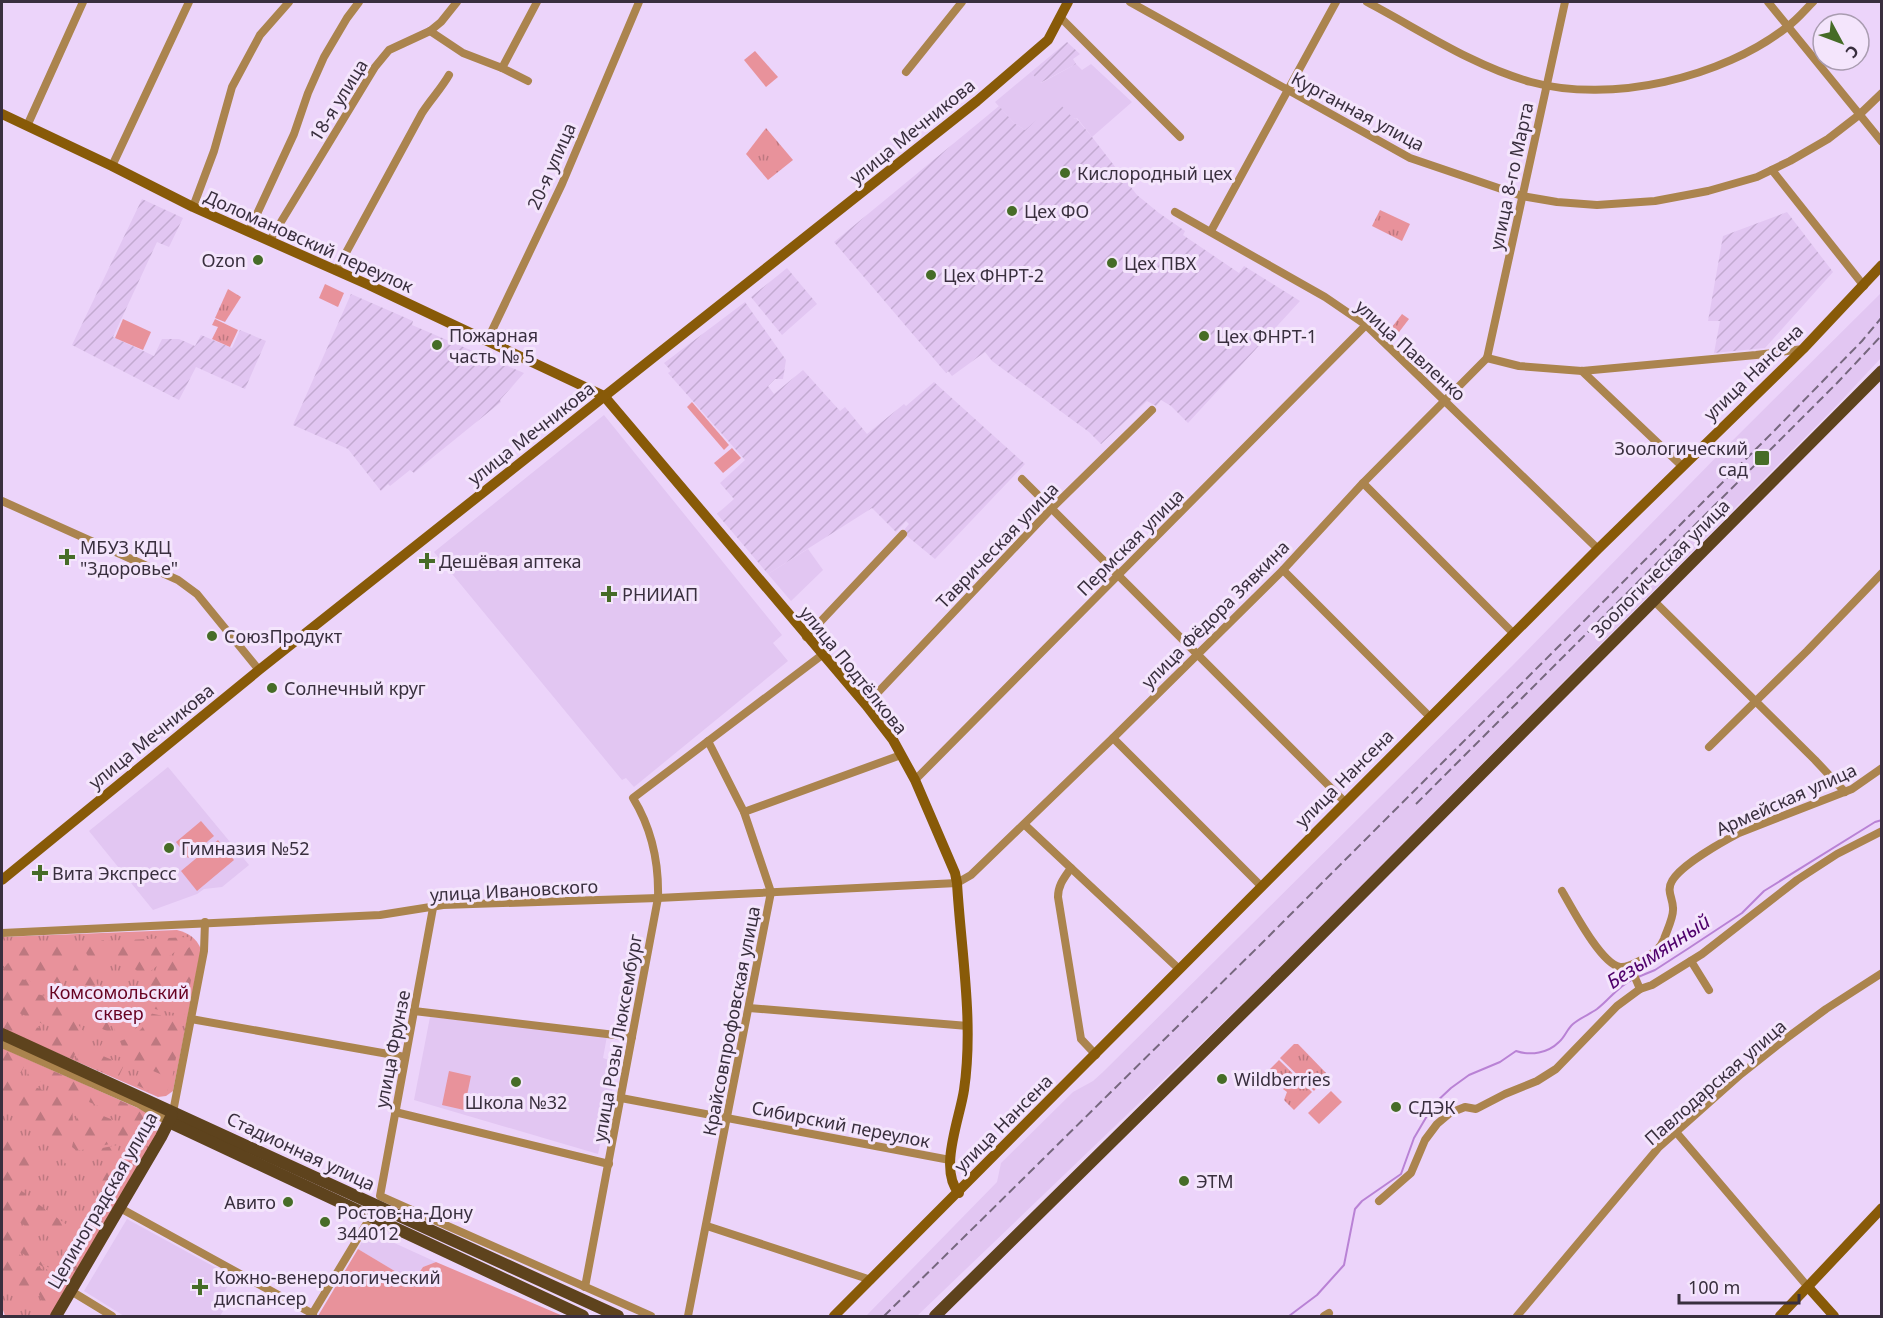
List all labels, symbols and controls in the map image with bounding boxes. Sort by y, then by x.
north arrow [1811,12,1871,72]
text: С [1841,41,1864,63]
street label: 18-я улица [303,54,373,146]
street label: Курганная улица [1287,66,1429,156]
street label: улица Мечникова [844,73,980,189]
street label: улица 8-го Марта [1484,100,1538,252]
street label: 20-я улица [521,119,581,213]
place label: Кислородный цех [1077,161,1233,185]
marker: Кислородный цех [1058,166,1072,180]
street label: Доломановский переулок [201,184,418,298]
place label: Цех ФО [1024,199,1089,223]
marker: Цех ФО [1005,204,1019,218]
place label: Ozon [201,248,246,272]
place label: Цех ПВХ [1124,251,1197,275]
marker: Ozon [251,253,265,267]
marker: Цех ПВХ [1105,256,1119,270]
place label: Цех ФНРТ-2 [943,263,1044,287]
marker: Цех ФНРТ-2 [924,268,938,282]
street label: улица Павленко [1351,294,1471,406]
street label: улица Нансена [1698,318,1808,426]
place label: Пожарная часть № 5 [449,323,538,368]
place label: Цех ФНРТ-1 [1216,324,1317,348]
marker: Цех ФНРТ-1 [1197,329,1211,343]
marker: Пожарная часть № 5 [430,338,444,352]
street label: улица Мечникова [463,376,599,490]
place label: Зоологический сад [1615,436,1748,481]
marker: Зоологический сад [1753,449,1771,467]
street label: Таврическая улица [931,477,1063,613]
street label: Пермская улица [1071,483,1189,601]
street label: Зоологическая улица [1585,493,1735,643]
place label: МБУЗ КДЦ "Здоровье" [80,535,178,580]
street label: улица Фёдора Зявкина [1136,535,1294,693]
marker: МБУЗ КДЦ "Здоровье" [58,548,76,566]
place label: Дешёвая аптека [439,549,582,573]
marker: Дешёвая аптека [420,554,434,568]
place label: РНИИАП [622,582,698,606]
marker: РНИИАП [600,585,618,603]
street label: улица Подтёлкова [795,601,913,739]
place label: СоюзПродукт [224,624,343,648]
marker: СоюзПродукт [205,629,219,643]
place label: Солнечный круг [284,676,426,700]
street label: улица Мечникова [83,678,219,794]
marker: Солнечный круг [265,681,279,695]
street label: улица Нансена [1290,724,1398,832]
street label: Армейская улица [1712,757,1860,841]
place label: Гимназия №52 [181,836,310,860]
marker: Гимназия №52 [162,841,176,855]
place label: Вита Экспресс [52,861,177,885]
marker: Вита Экспресс [33,866,47,880]
street label: улица Ивановского [429,874,599,906]
street label: Крайсовпрофовская улица [697,904,765,1138]
water label: Безымянный [1601,907,1715,995]
street label: улица Розы Люксембург [587,932,647,1144]
park label: Комсомольский сквер [49,980,189,1025]
street label: улица Фрунзе [369,988,415,1110]
street label: Павлодарская улица [1639,1014,1791,1150]
place label: Wildberries [1234,1067,1331,1091]
street label: улица Нансена [949,1069,1057,1177]
marker: Wildberries [1215,1072,1229,1086]
marker: Школа №32 [509,1075,523,1089]
place label: Школа №32 [465,1090,567,1114]
street label: Сибирский переулок [750,1095,933,1153]
place label: СДЭК [1408,1095,1456,1119]
marker: СДЭК [1389,1100,1403,1114]
street label: Стадионная улица [223,1106,379,1196]
street label: Целиноградская улица [41,1107,163,1293]
place label: ЭТМ [1196,1169,1234,1193]
marker: ЭТМ [1177,1174,1191,1188]
place label: Авито [224,1190,276,1214]
marker: Авито [281,1195,295,1209]
place label: Ростов-на-Дону 344012 [337,1200,474,1245]
marker: Ростов-на-Дону 344012 [318,1215,332,1229]
place label: Кожно-венерологический диспансер [214,1265,441,1310]
scale bar [1679,1267,1799,1305]
text: 100 m [1688,1275,1740,1299]
marker: Кожно-венерологический диспансер [191,1278,209,1296]

